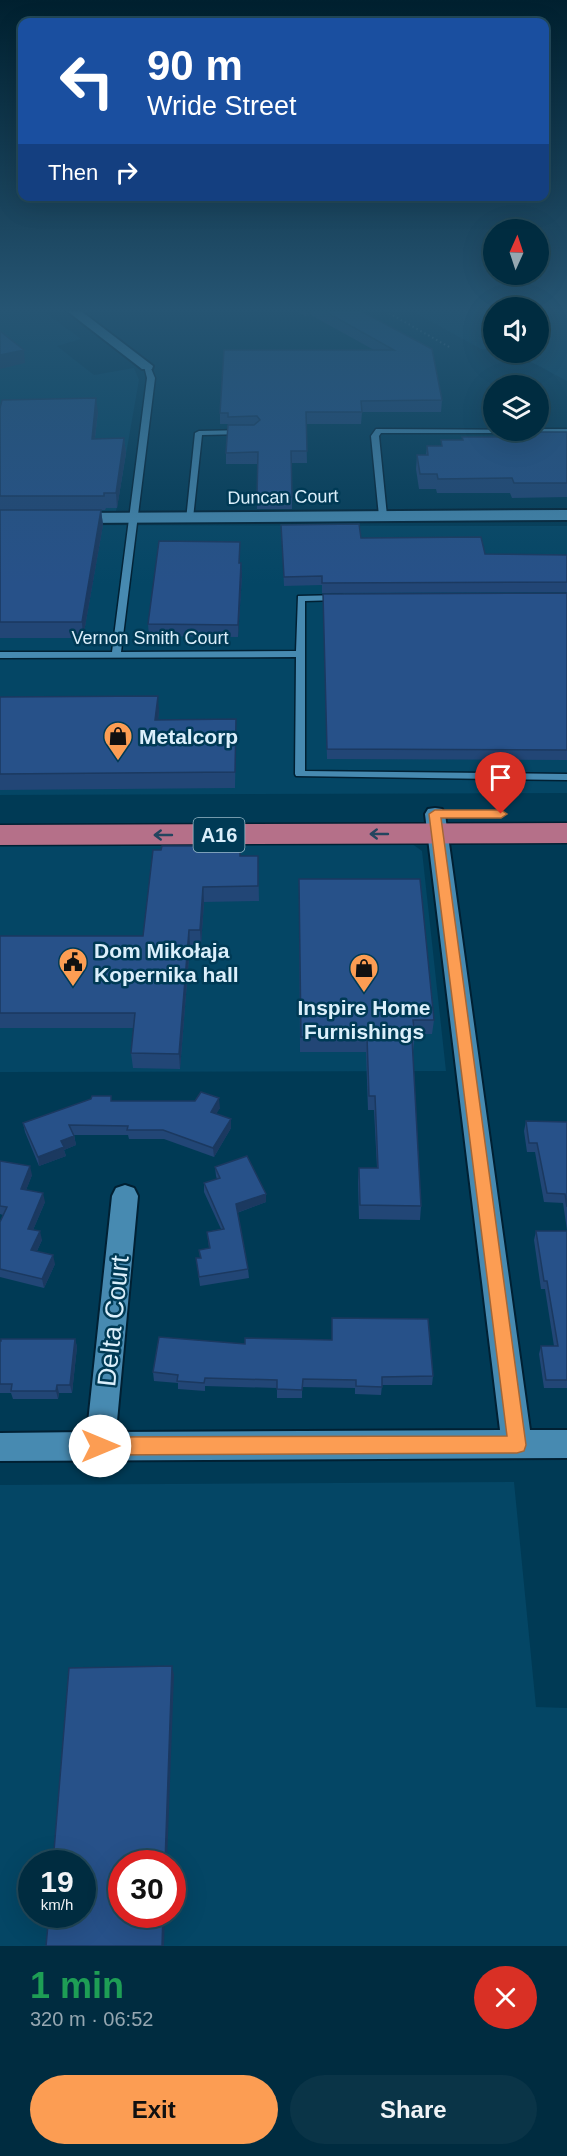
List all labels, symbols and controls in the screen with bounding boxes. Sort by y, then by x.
icon: left [48,42,126,120]
text: 90 m [147,42,243,89]
text: Wride Street [147,91,297,121]
icon: right [110,156,143,189]
text: Then [48,160,98,185]
north arrow [483,219,549,285]
map controls [483,219,549,441]
button: sound [483,297,549,363]
button: layers [483,375,549,441]
street label: Duncan Court [227,486,339,508]
street label: Vernon Smith Court [71,628,229,648]
shop icon: Metalcorp [102,720,134,762]
place label: Metalcorp [139,725,238,748]
pin [475,752,526,814]
icon: arrive [484,761,517,794]
road number: A16 [194,818,244,852]
one-way arrow [370,828,390,840]
one-way arrow [154,829,174,841]
place label: Dom Mikołaja Kopernika hall [94,939,239,986]
public building icon: Dom Mikołaja Kopernika hall [57,946,89,988]
shop icon: Inspire Home Furnishings [348,952,380,994]
place label: Inspire Home Furnishings [297,996,431,1043]
street label: Delta Court [91,1253,135,1388]
position arrow [68,1414,132,1478]
speed limit sign: 30 [108,1850,186,1928]
text: 19 [40,1865,74,1898]
text: km/h [41,1896,73,1913]
text: 1 min [30,1965,124,2006]
button: close [474,1966,537,2029]
text: 320 m · 06:52 [30,2008,153,2030]
button: Exit [30,2075,278,2144]
button: Share [290,2075,537,2144]

